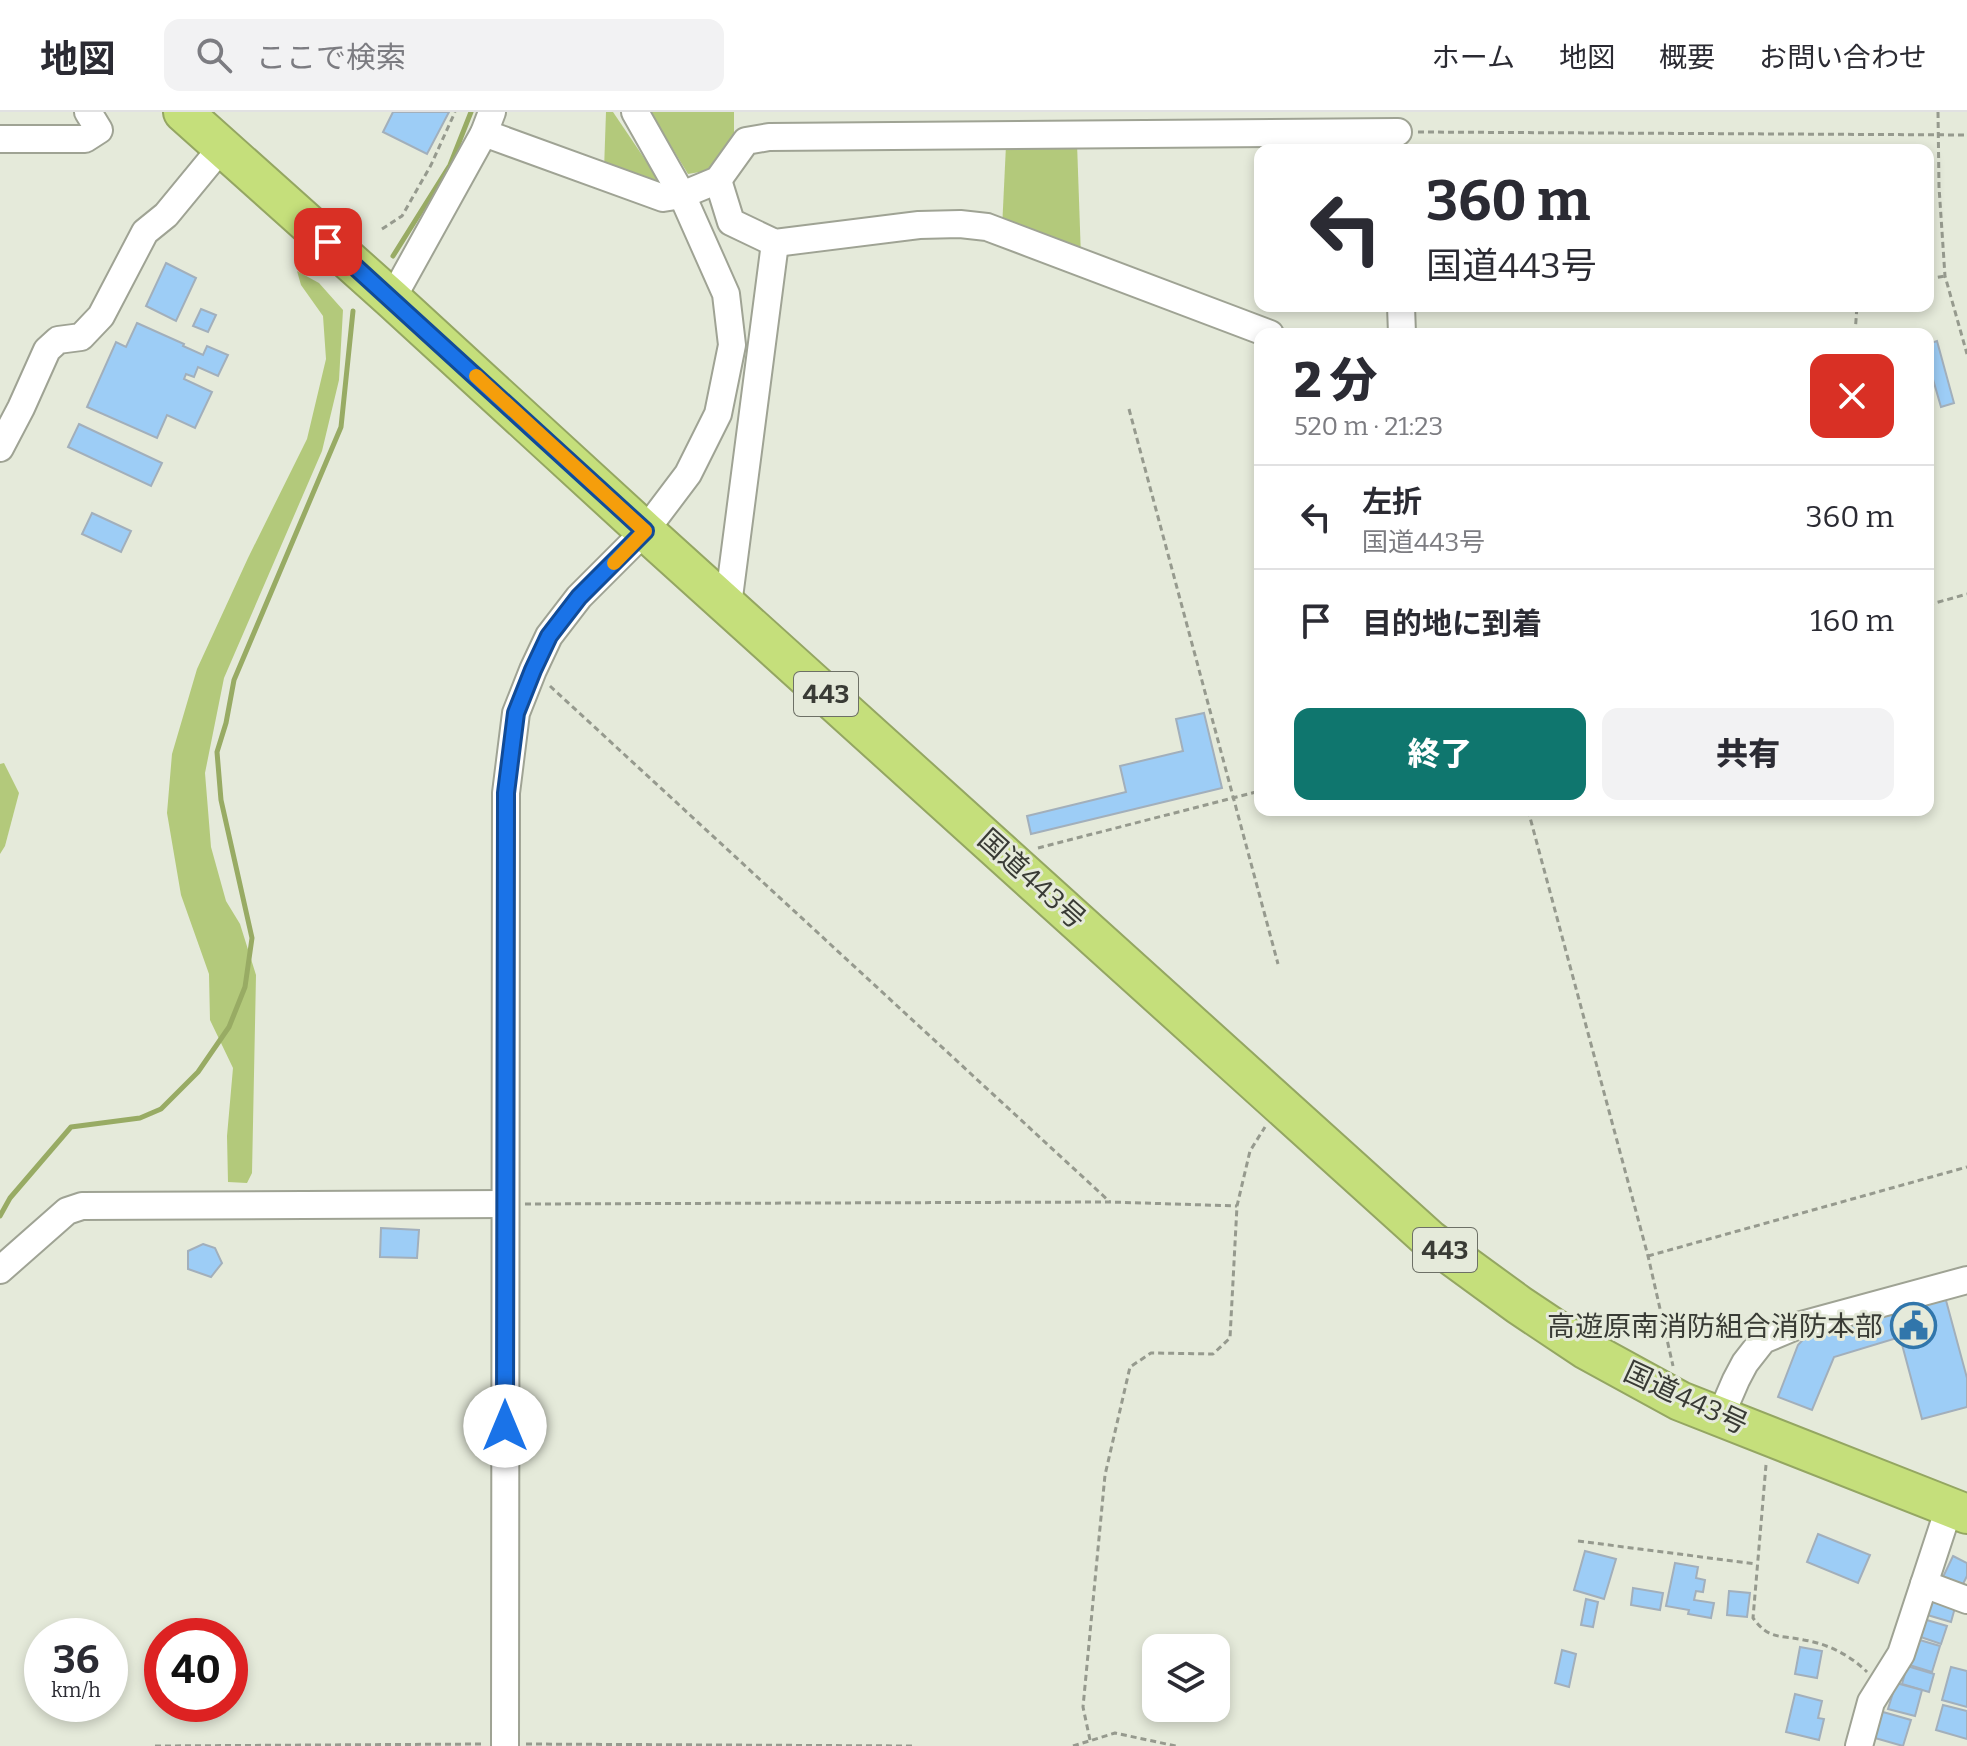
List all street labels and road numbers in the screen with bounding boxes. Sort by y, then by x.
road number: 443 [794,672,858,716]
street label: 国道443号 [972,822,1092,936]
road number: 443 [1413,1228,1477,1272]
street label: 国道443号 [1619,1355,1753,1441]

